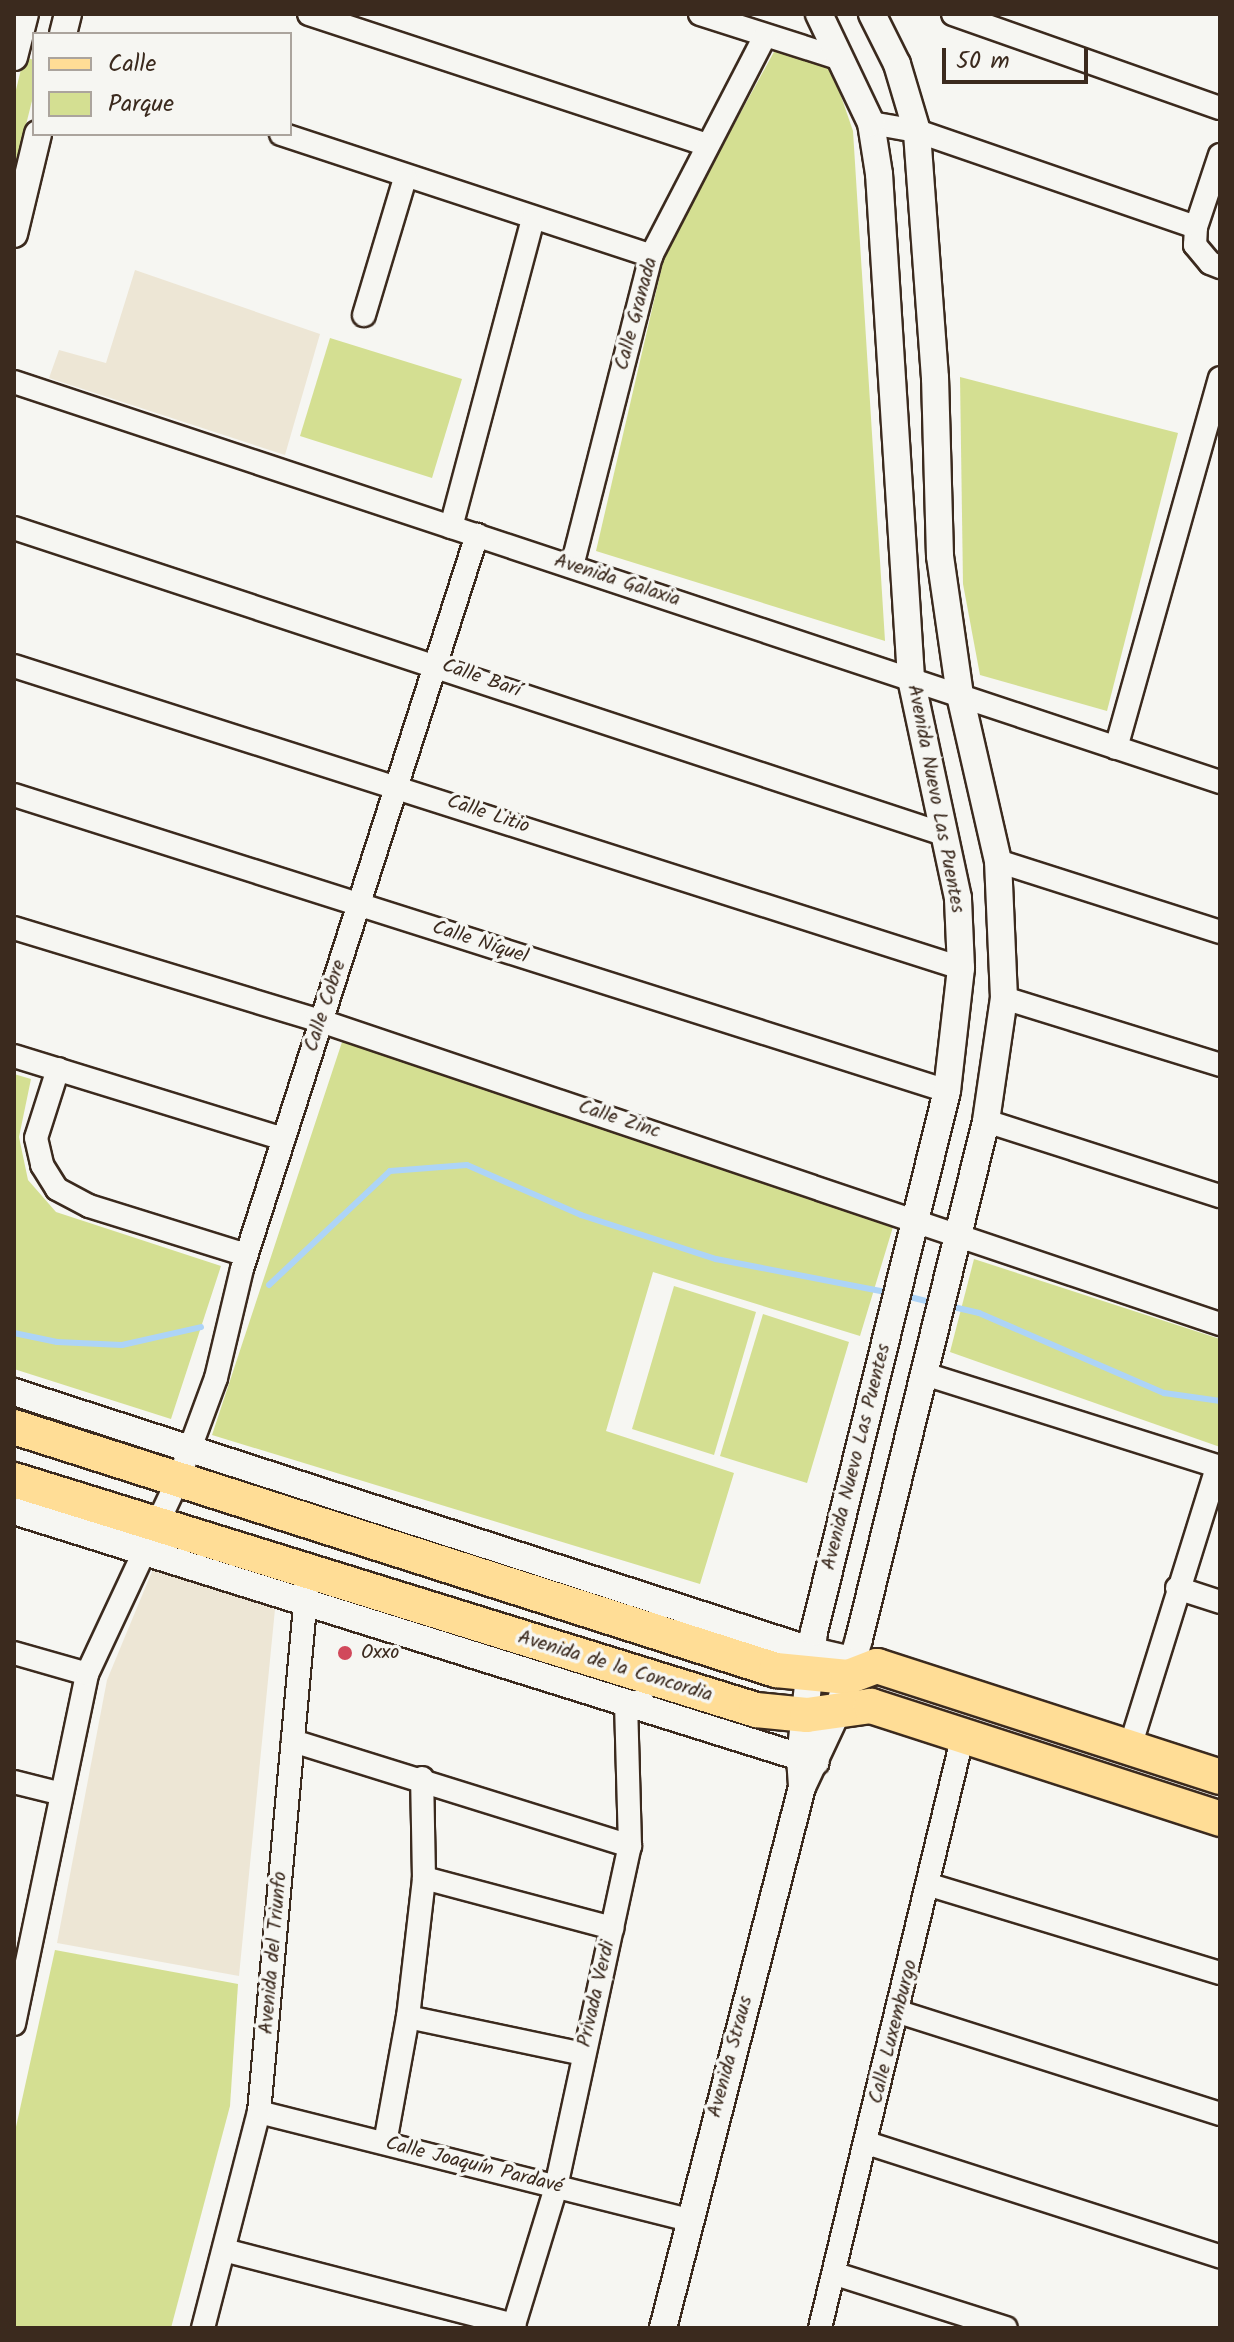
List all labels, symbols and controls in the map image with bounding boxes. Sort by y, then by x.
legend [32,32,292,136]
scale bar [946,32,1092,82]
text: 50 m [956,42,1010,81]
text: Calle [108,45,156,84]
text: Parque [108,85,174,124]
street label: Calle Granada [610,255,664,373]
street label: Avenida Galaxia [551,549,683,613]
street label: Calle Barí [438,654,524,704]
street label: Avenida Nuevo Las Puentes [901,683,969,915]
street label: Calle Litio [444,790,532,840]
street label: Calle Níquel [429,916,531,970]
street label: Calle Cobre [300,957,352,1055]
street label: Calle Zinc [575,1095,663,1145]
street label: Avenida Nuevo Las Puentes [817,1341,897,1573]
street label: Avenida de la Concordia [515,1626,715,1708]
place label: Oxxo [361,1641,399,1665]
marker: Oxxo [336,1644,354,1662]
street label: Avenida del Triunfo [255,1871,293,2035]
street label: Privada Verdi [573,1938,621,2050]
street label: Calle Luxemburgo [865,1958,923,2106]
street label: Avenida Straus [703,1994,759,2120]
street label: Calle Joaquín Pardavé [383,2132,565,2200]

